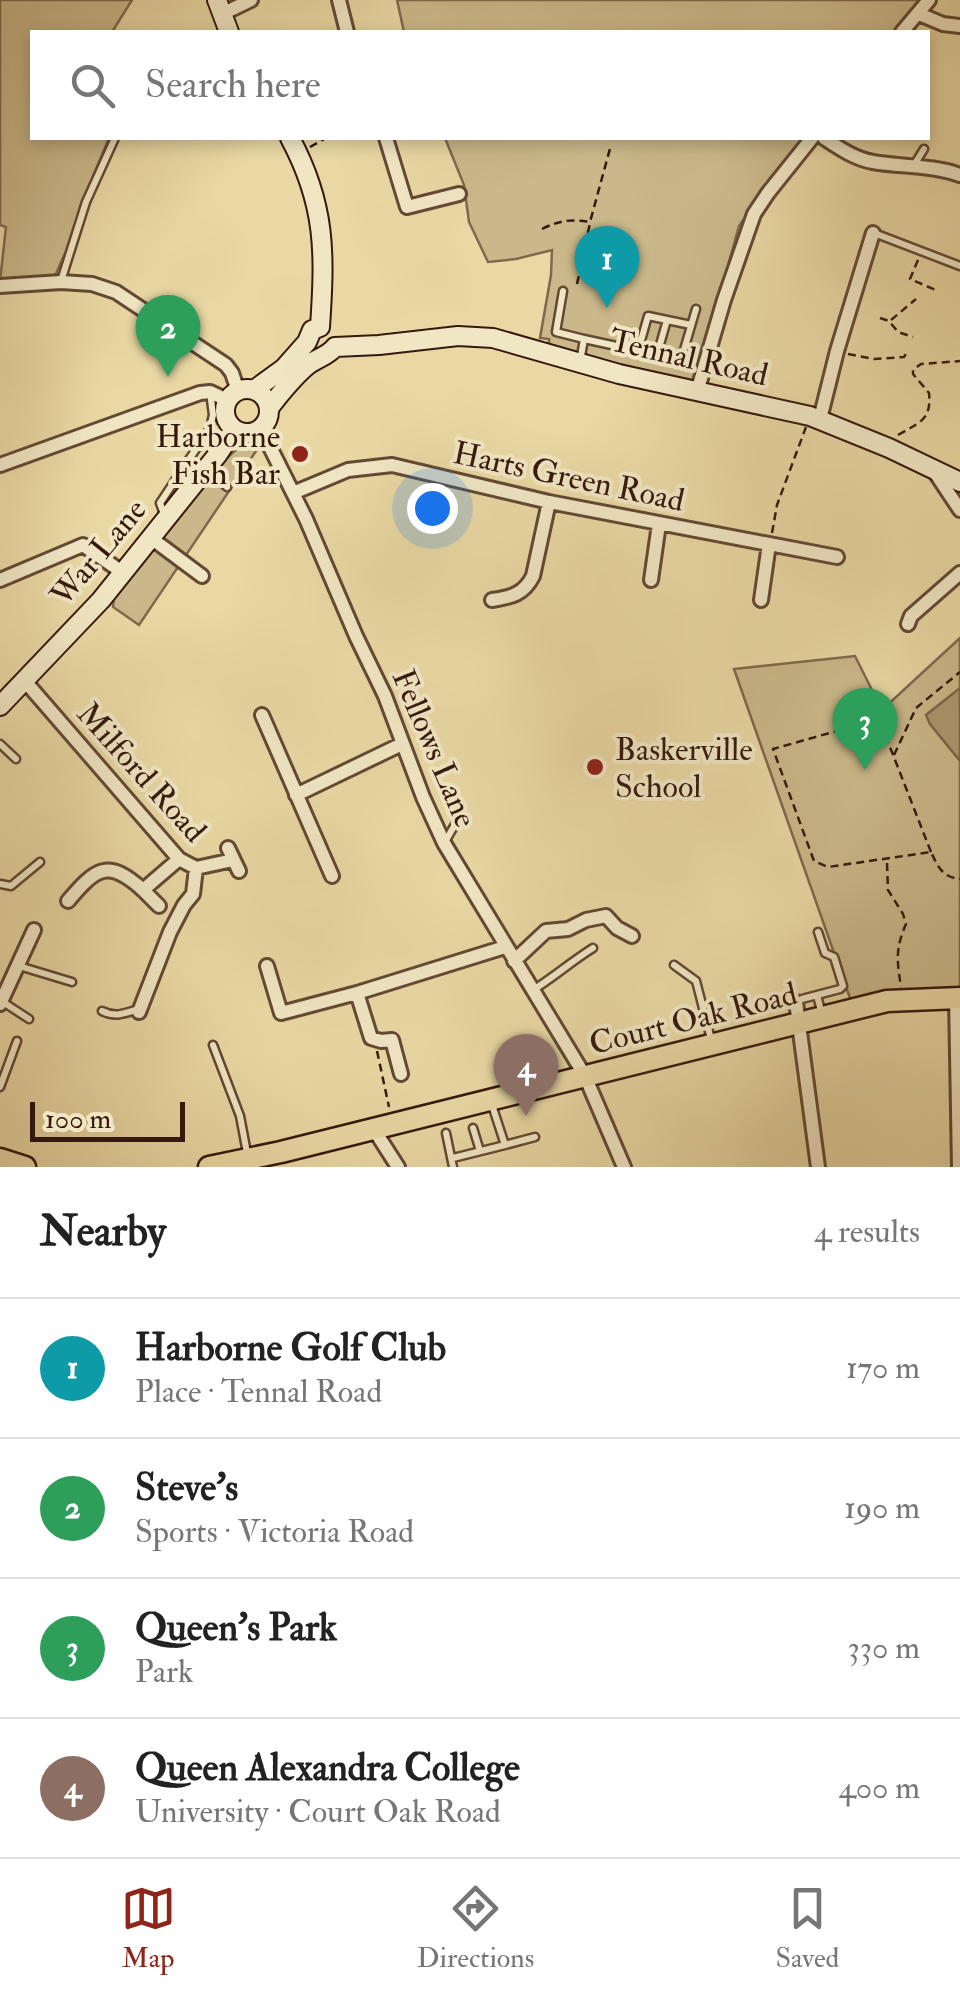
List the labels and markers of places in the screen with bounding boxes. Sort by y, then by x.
pin: 1 [574,226,640,308]
pin: 2 [136,294,200,377]
place label: Harborne Fish Bar [156,417,280,494]
marker: Harborne Fish Bar [289,443,311,465]
pin: 3 [832,688,898,770]
place label: Baskerville School [615,730,753,807]
marker: Baskerville School [584,756,606,778]
pin: 4 [494,1034,558,1116]

